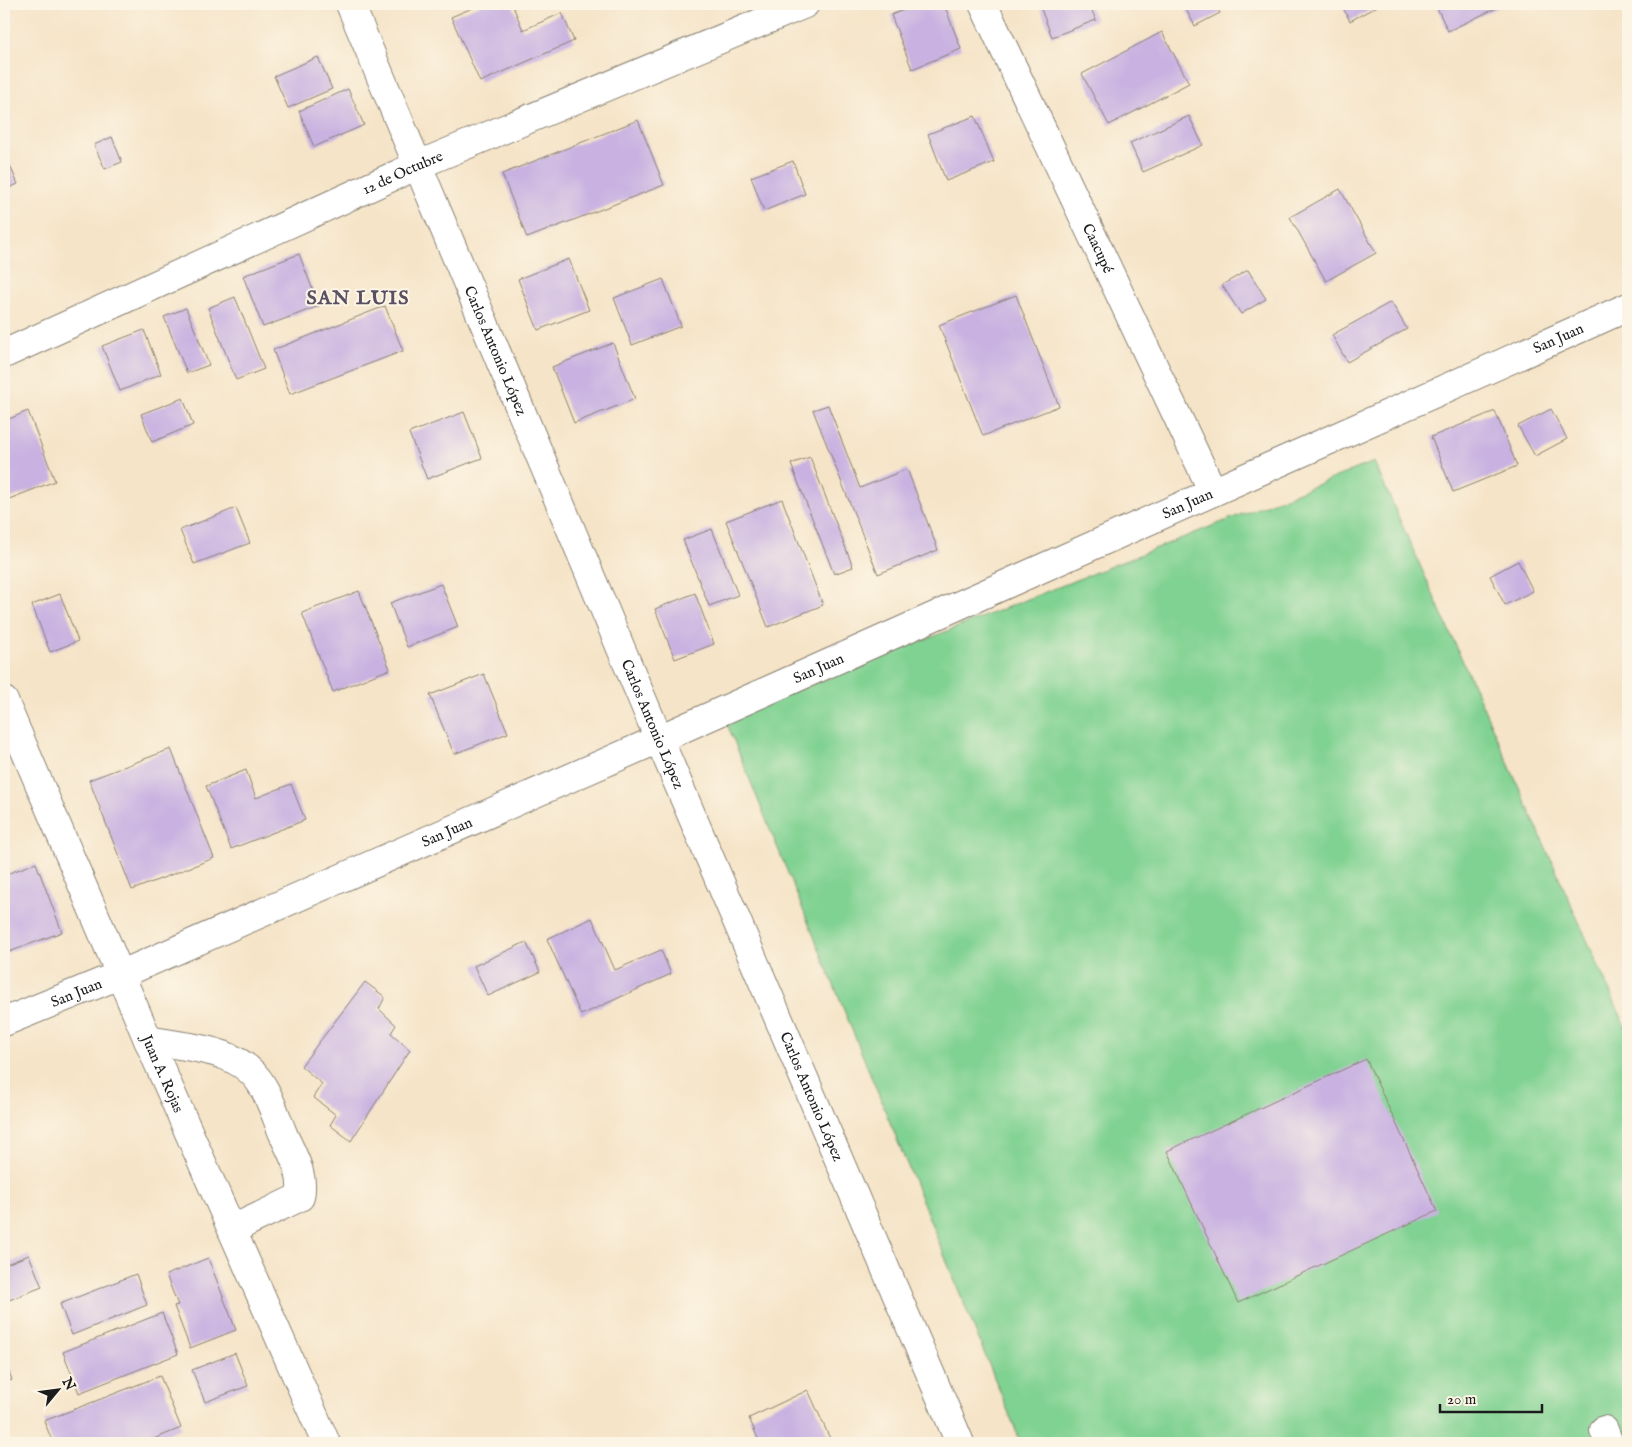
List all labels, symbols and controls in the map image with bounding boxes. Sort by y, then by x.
street label: 12 de Octubre [359,147,446,199]
street label: Caacupé [1078,220,1118,277]
street label: Carlos Antonio López [460,283,531,419]
district label: SAN LUIS [307,286,409,311]
street label: San Juan [1530,319,1587,358]
street label: San Juan [1159,484,1216,523]
street label: San Juan [790,649,847,688]
street label: Carlos Antonio López [617,656,688,792]
street label: San Juan [419,813,475,852]
street label: San Juan [48,974,105,1012]
street label: Carlos Antonio López [775,1029,847,1164]
street label: Juan A. Rojas [136,1030,188,1116]
north arrow [32,1364,82,1414]
text: N [57,1374,79,1394]
scale bar [1440,1382,1542,1414]
text: 20 m [1447,1390,1477,1409]

